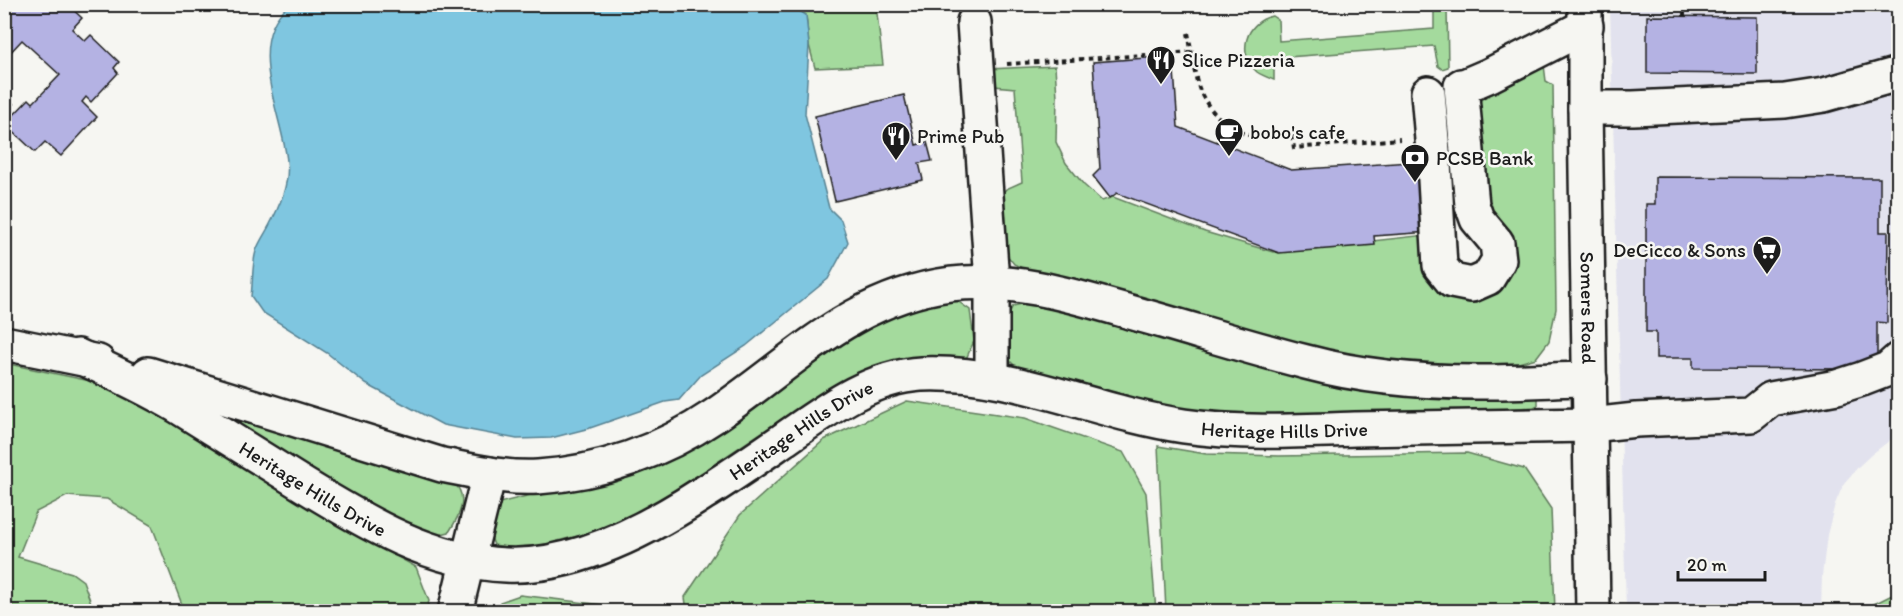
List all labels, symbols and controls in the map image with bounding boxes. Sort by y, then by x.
restaurant icon: Slice Pizzeria [1145,44,1177,86]
place label: Slice Pizzeria [1182,48,1295,72]
cafe icon: bobo's cafe [1213,116,1245,158]
restaurant icon: Prime Pub [880,120,912,162]
place label: bobo's cafe [1250,120,1345,144]
place label: Prime Pub [917,124,1005,148]
bank icon: PCSB Bank [1399,142,1431,184]
place label: PCSB Bank [1436,146,1534,170]
supermarket icon: DeCicco & Sons [1751,234,1783,276]
place label: DeCicco & Sons [1613,238,1746,262]
street label: Somers Road [1575,251,1601,364]
street label: Heritage Hills Drive [725,375,877,485]
street label: Heritage Hills Drive [1200,416,1368,443]
street label: Heritage Hills Drive [235,436,390,542]
scale bar [1678,544,1765,582]
text: 20 m [1687,554,1727,576]

